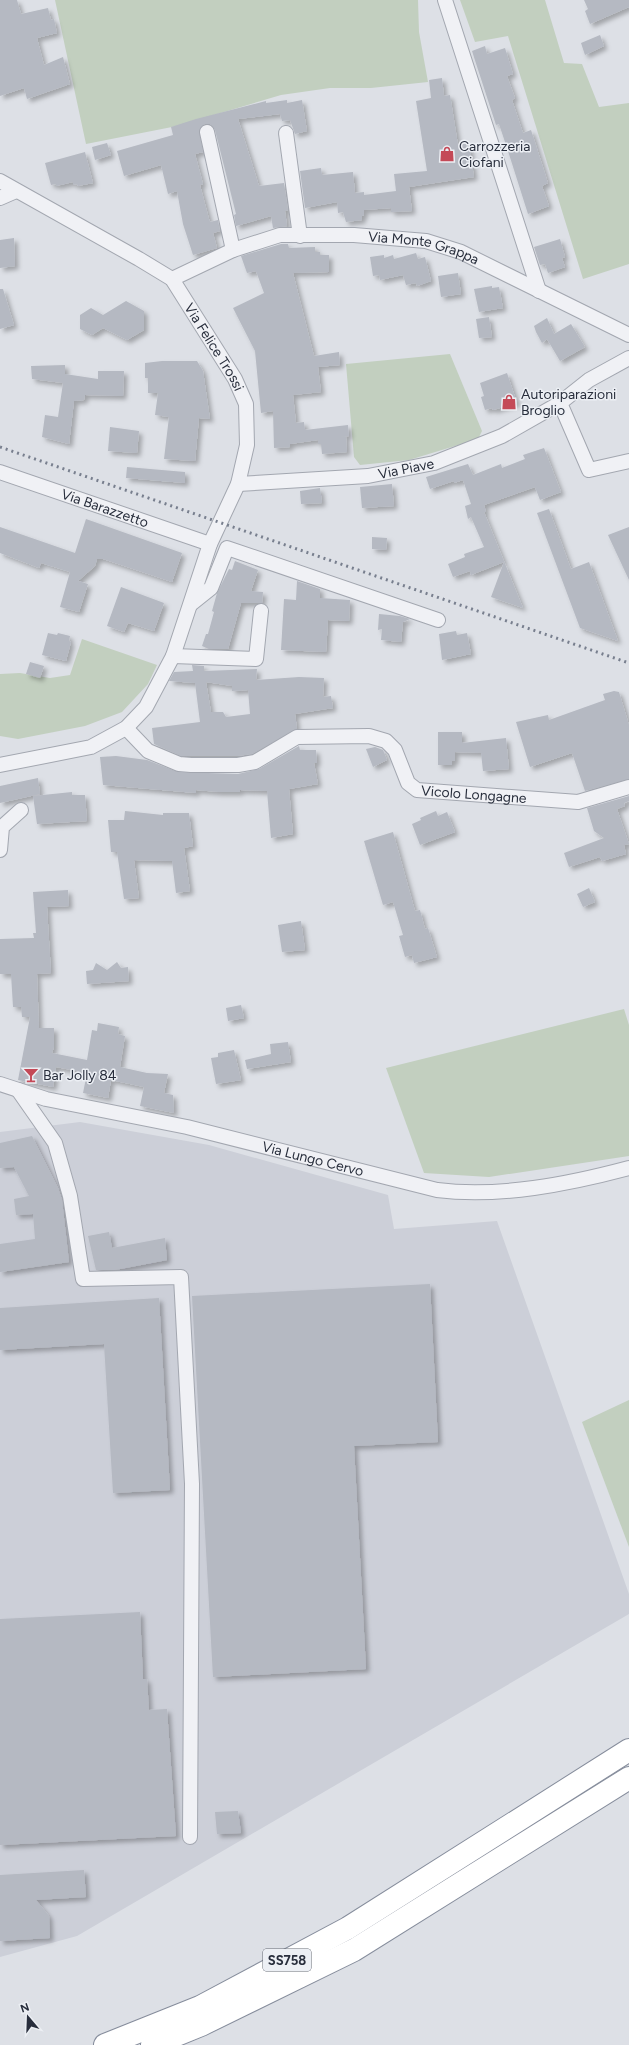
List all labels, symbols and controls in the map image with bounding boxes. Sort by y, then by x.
place label: Carrozzeria Ciofani [459,138,530,171]
shop icon: Carrozzeria Ciofani [438,145,456,163]
street label: Via Monte Grappa [367,228,482,268]
street label: Via Felice Trossi [181,300,248,393]
place label: Autoriparazioni Broglio [521,386,616,419]
shop icon: Autoriparazioni Broglio [500,393,518,411]
street label: Via Piave [377,455,436,482]
street label: Via Barazzetto [59,485,151,531]
street label: Vicolo Longagne [421,782,528,807]
bar icon: Bar Jolly 84 [22,1066,40,1084]
place label: Bar Jolly 84 [43,1067,117,1084]
street label: Via Lungo Cervo [260,1138,365,1180]
road number: SS758 [263,1949,311,1971]
north arrow [8,1997,48,2037]
text: N [19,2000,31,2016]

